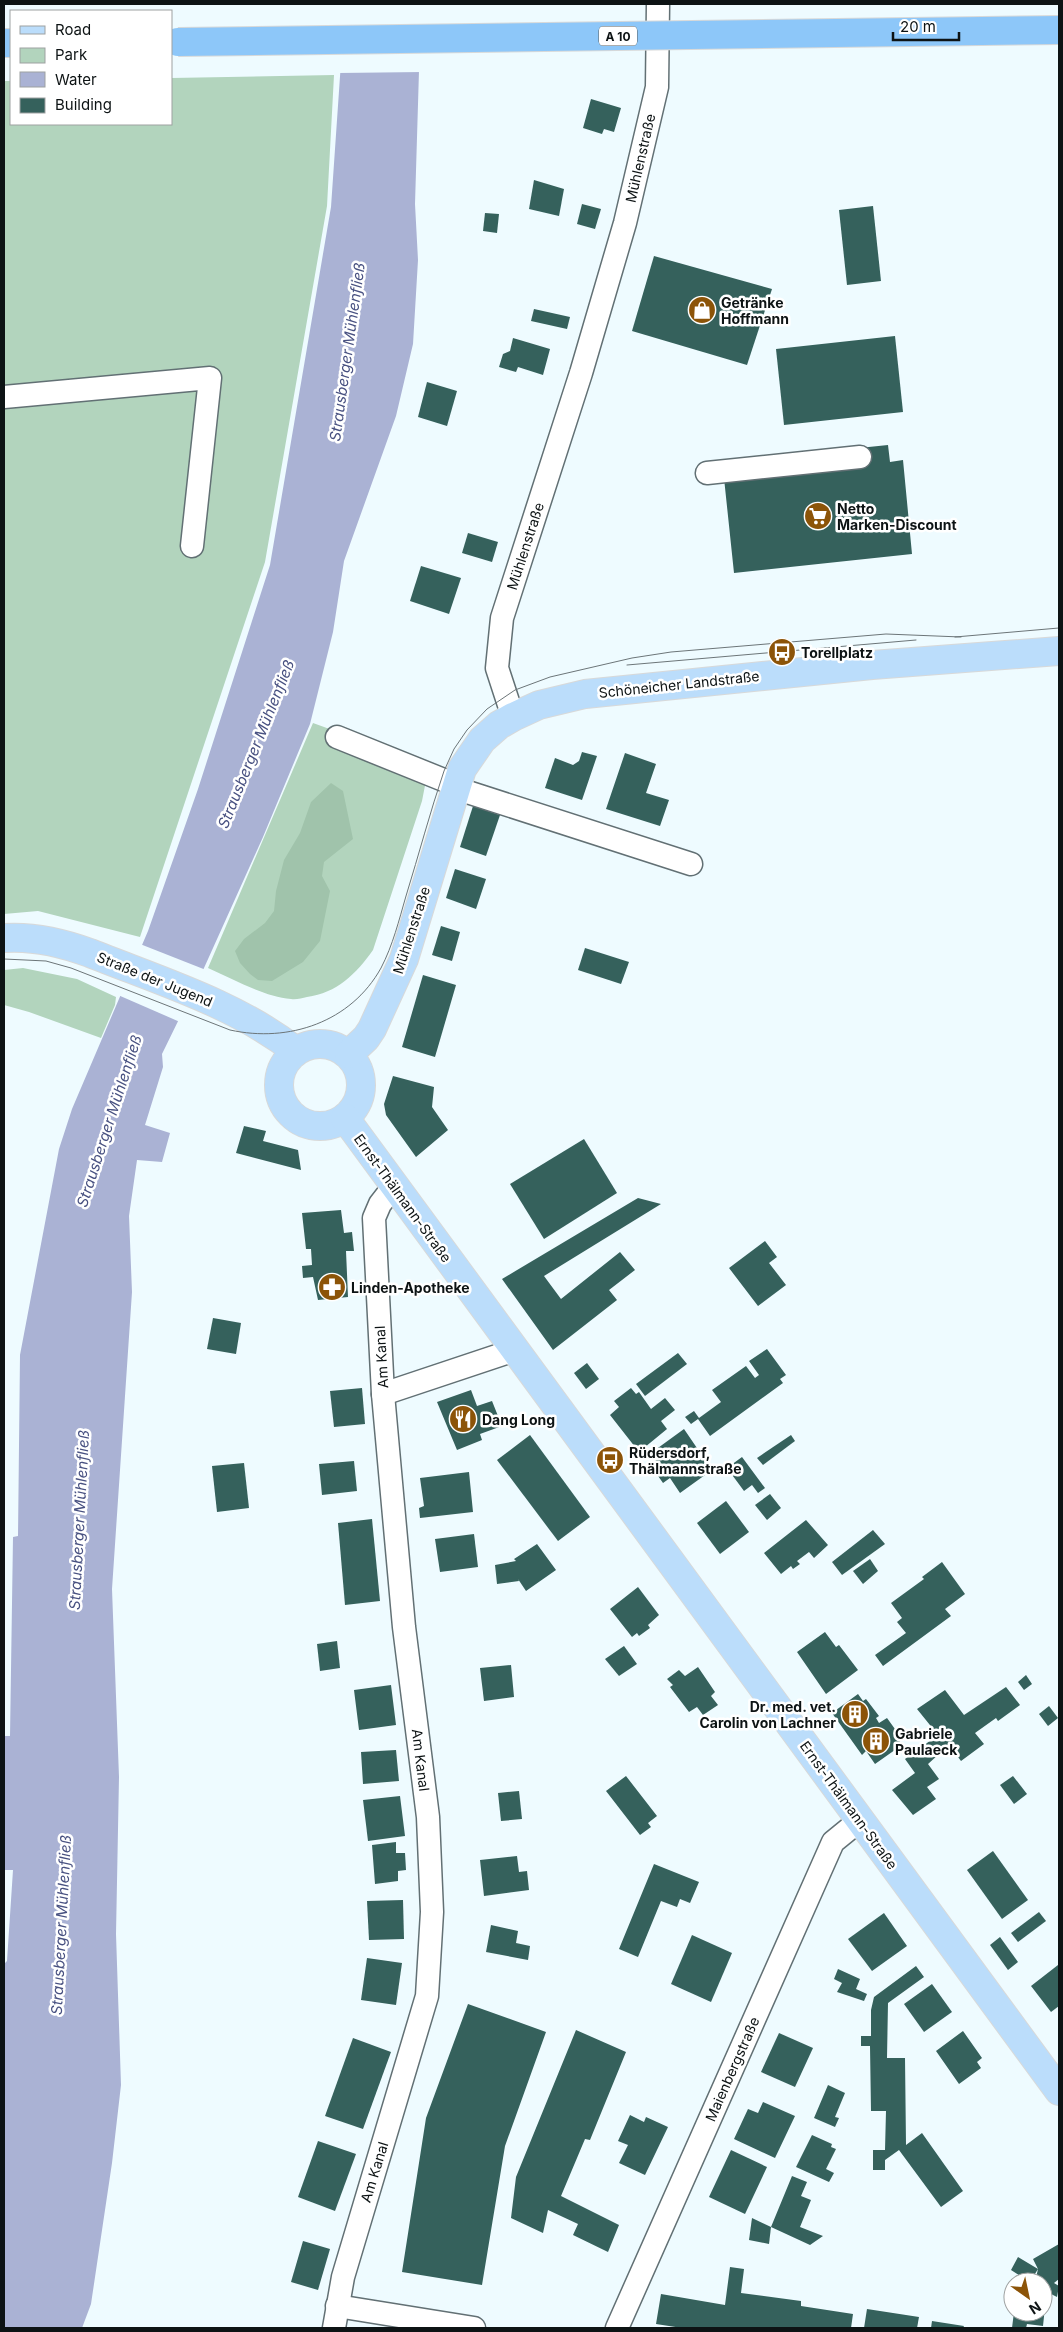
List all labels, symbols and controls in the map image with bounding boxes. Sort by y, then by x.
legend [10,10,172,125]
scale bar [893,10,959,42]
text: 20 m [900,17,936,36]
text: Road [55,20,91,39]
road number: A 10 [599,27,637,46]
text: Park [55,45,88,64]
text: Water [55,70,97,89]
text: Building [55,95,112,114]
street label: Mühlenstraße [621,112,659,204]
water label: Strausberger Mühlenfließ [325,262,369,442]
place label: Getränke Hoffmann [721,294,789,327]
shop icon: Getränke Hoffmann [687,295,717,325]
street label: Mühlenstraße [503,500,547,592]
place label: Netto Marken-Discount [837,500,957,533]
supermarket icon: Netto Marken-Discount [803,501,833,531]
bus stop icon: Torellplatz [767,637,797,667]
place label: Torellplatz [801,644,873,661]
water label: Strausberger Mühlenfließ [213,657,299,831]
street label: Schöneicher Landstraße [598,667,760,701]
street label: Mühlenstraße [389,884,433,976]
street label: Straße der Jugend [95,948,215,1010]
water label: Strausberger Mühlenfließ [72,1032,146,1210]
street label: Ernst-Thälmann-Straße [351,1131,455,1265]
pharmacy icon: Linden-Apotheke [317,1272,347,1302]
place label: Linden-Apotheke [351,1279,470,1296]
street label: Am Kanal [371,1325,391,1389]
restaurant icon: Dang Long [448,1404,478,1434]
place label: Dang Long [482,1411,555,1428]
water label: Strausberger Mühlenfließ [65,1430,93,1610]
place label: Rüdersdorf, Thälmannstraße [629,1444,741,1477]
bus stop icon: Rüdersdorf, Thälmannstraße [595,1445,625,1475]
place label: Dr. med. vet. Carolin von Lachner [699,1698,836,1731]
building icon: Dr. med. vet. Carolin von Lachner [840,1699,870,1729]
place label: Gabriele Paulaeck [895,1725,958,1758]
building icon: Gabriele Paulaeck [861,1726,891,1756]
street label: Am Kanal [409,1728,433,1792]
street label: Ernst-Thälmann-Straße [797,1738,901,1872]
water label: Strausberger Mühlenfließ [47,1835,75,2015]
street label: Maienbergstraße [701,2014,763,2124]
street label: Am Kanal [357,2140,391,2204]
north arrow [1003,2272,1053,2322]
text: N [1026,2298,1044,2318]

